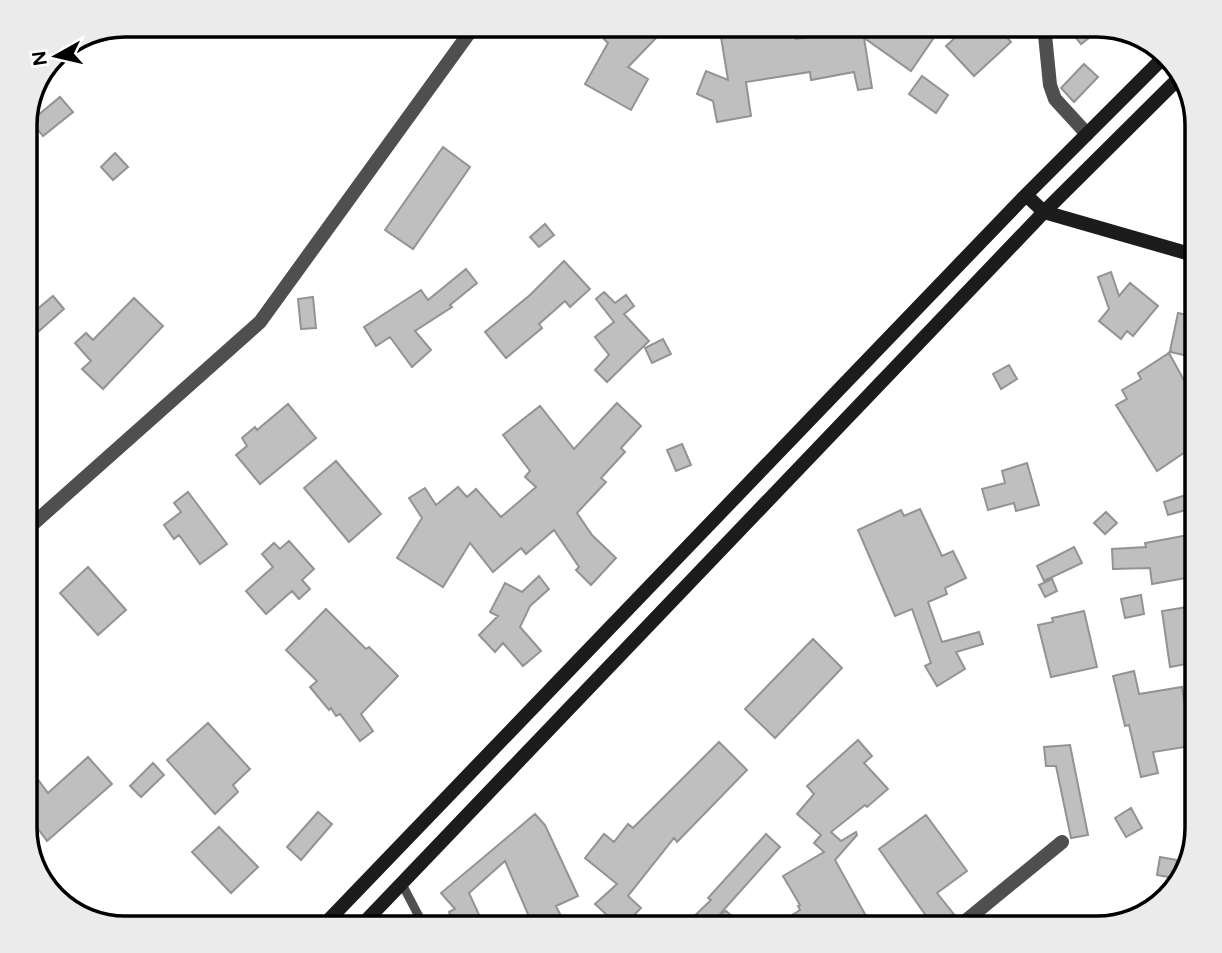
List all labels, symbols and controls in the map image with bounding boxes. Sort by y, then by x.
north arrow [21,21,91,91]
text: N [27,49,52,67]

